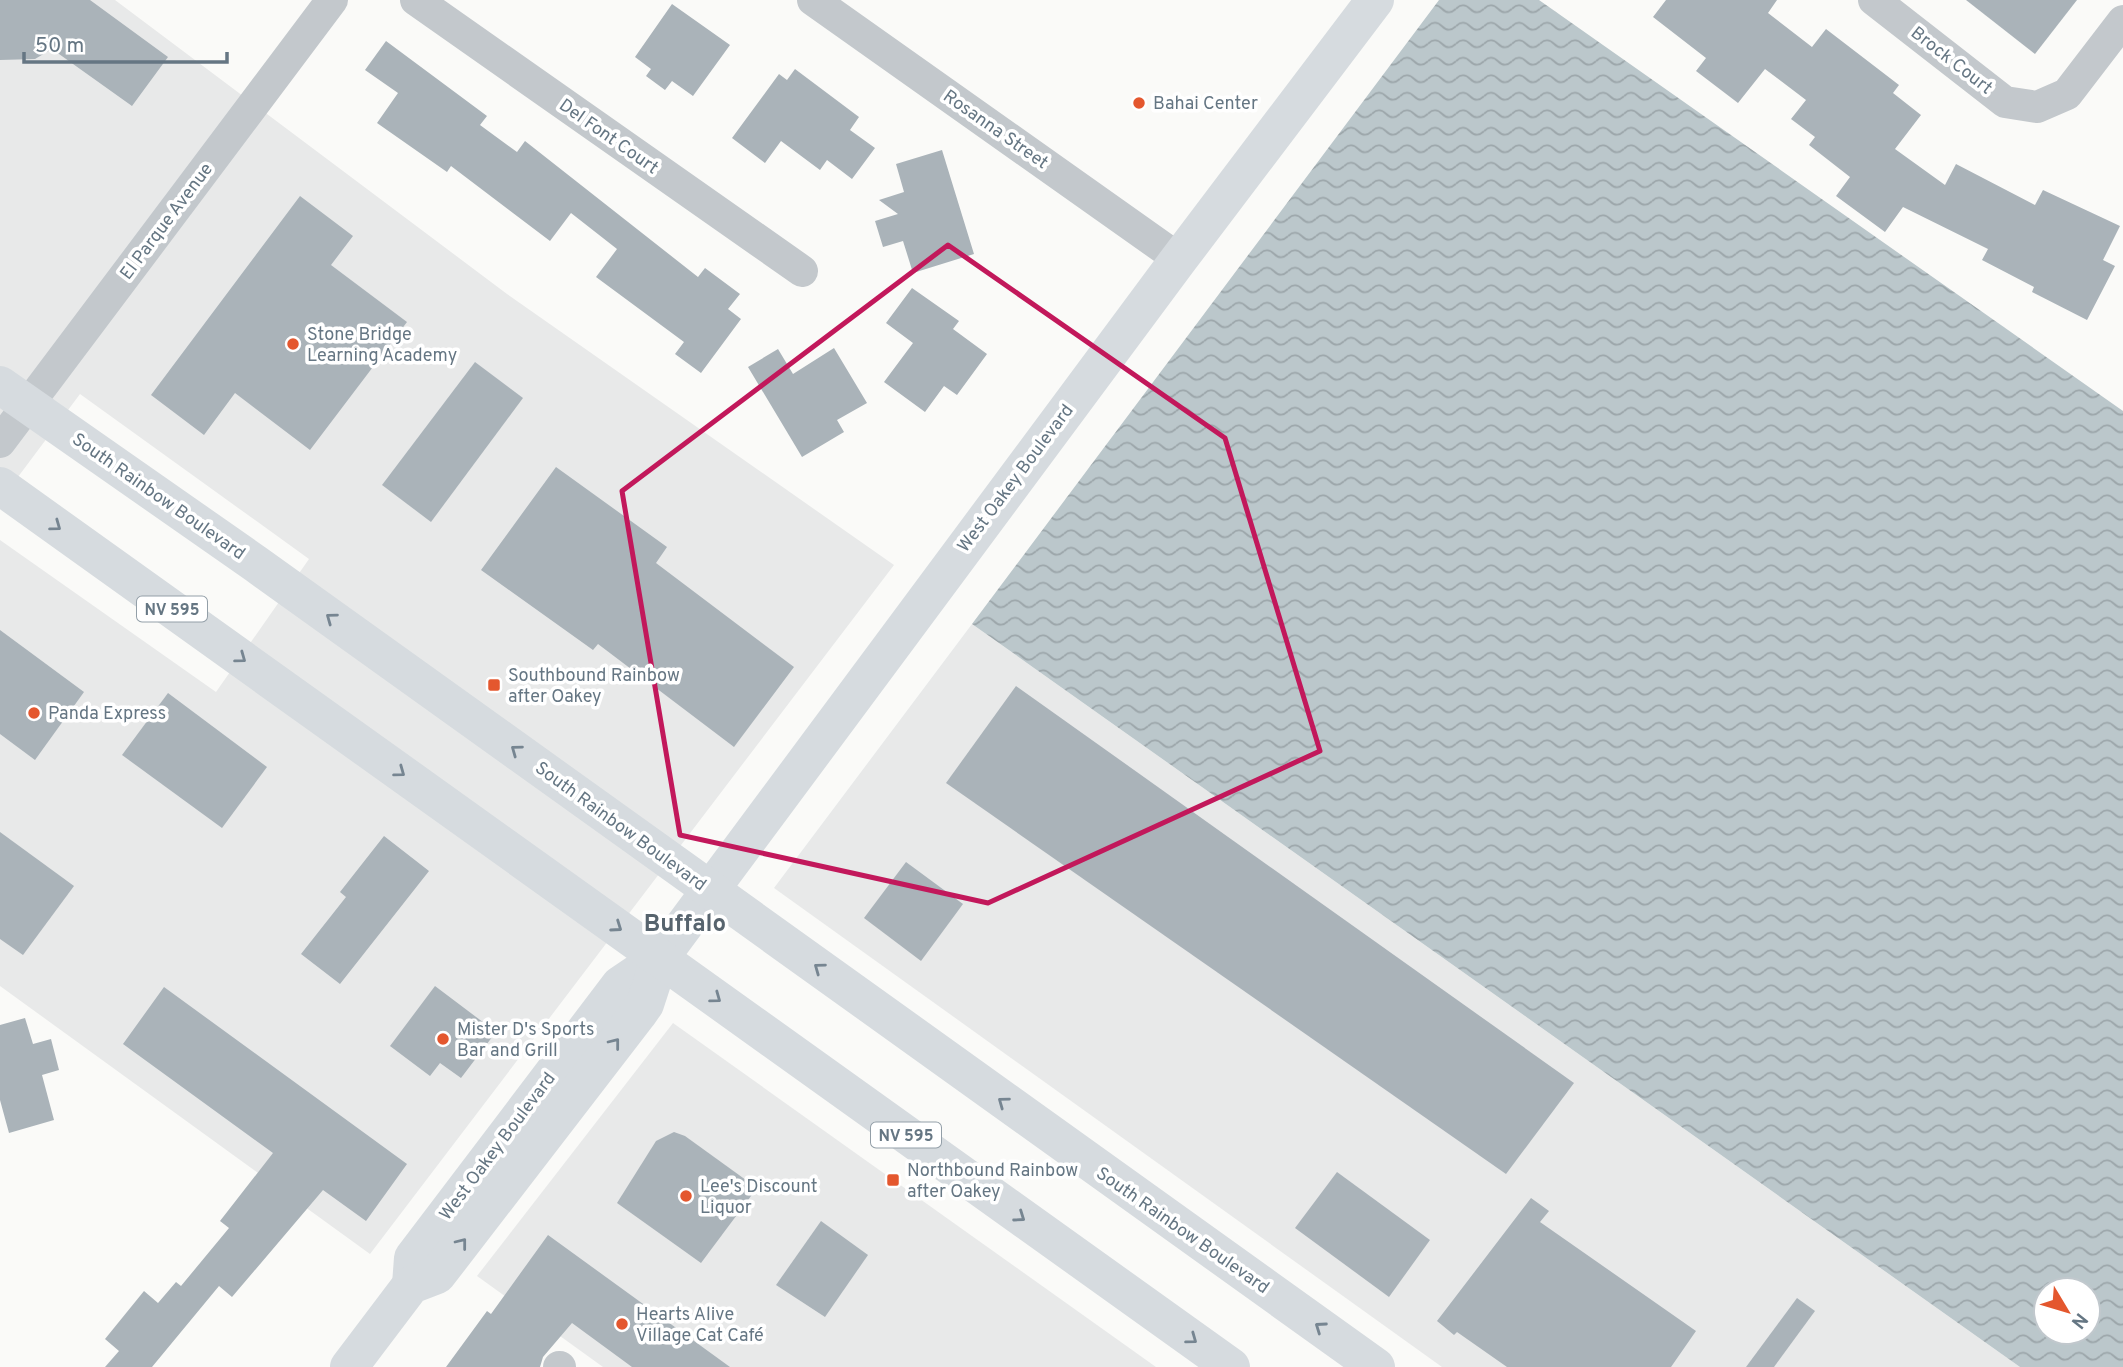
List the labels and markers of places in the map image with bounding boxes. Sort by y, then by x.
place label: Bahai Center [1153,93,1258,116]
marker: Bahai Center [1131,95,1147,111]
place label: Stone Bridge Learning Academy [307,324,457,368]
marker: Stone Bridge Learning Academy [285,336,301,352]
place label: Southbound Rainbow after Oakey [508,665,680,709]
marker: Southbound Rainbow after Oakey [486,677,502,693]
place label: Panda Express [48,703,166,726]
marker: Panda Express [26,705,42,721]
place label: Mister D's Sports Bar and Grill [457,1019,594,1063]
marker: Mister D's Sports Bar and Grill [435,1031,451,1047]
place label: Northbound Rainbow after Oakey [907,1160,1078,1204]
marker: Northbound Rainbow after Oakey [885,1172,901,1188]
place label: Lee's Discount Liquor [700,1176,818,1220]
marker: Lee's Discount Liquor [678,1188,694,1204]
place label: Hearts Alive Village Cat Café [636,1304,764,1348]
marker: Hearts Alive Village Cat Café [614,1316,630,1332]

